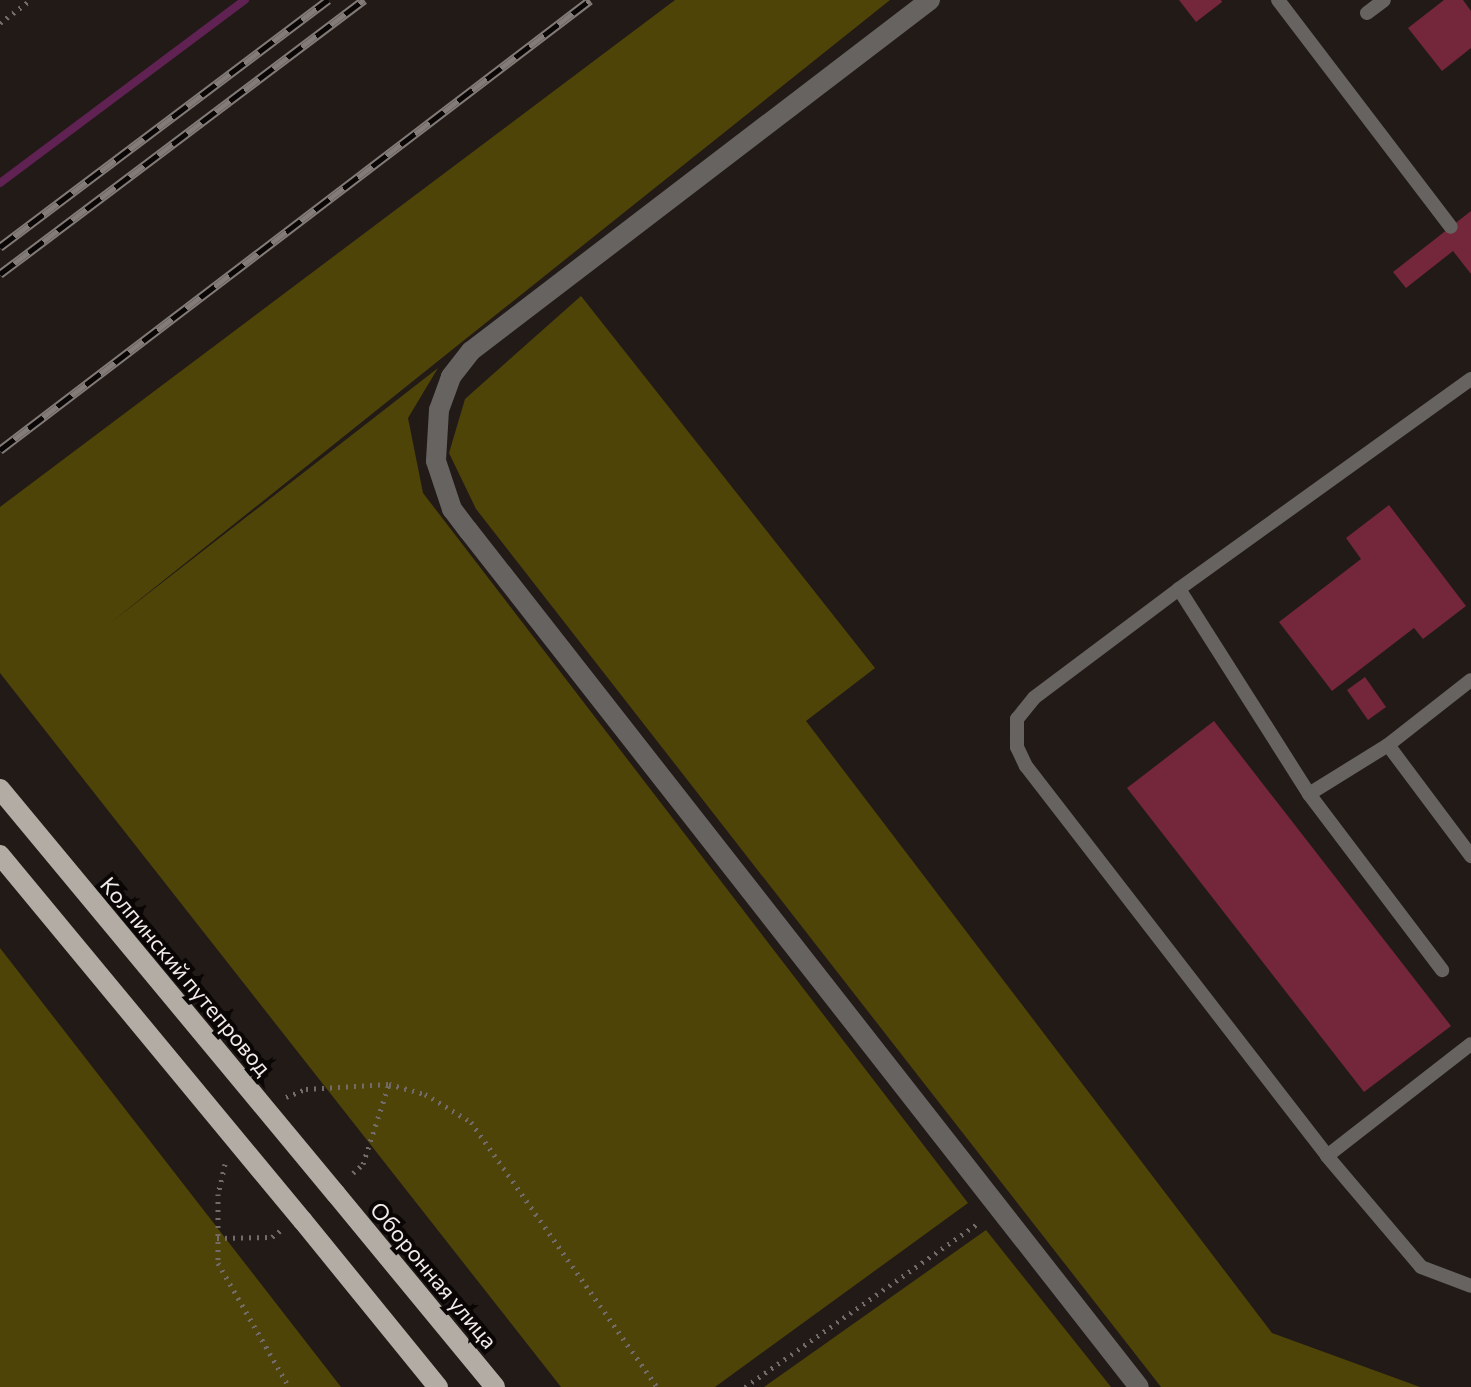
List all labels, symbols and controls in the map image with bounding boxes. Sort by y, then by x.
street label: Колпинский путепровод [95,871,277,1081]
street label: Оборонная улица [365,1196,503,1354]

